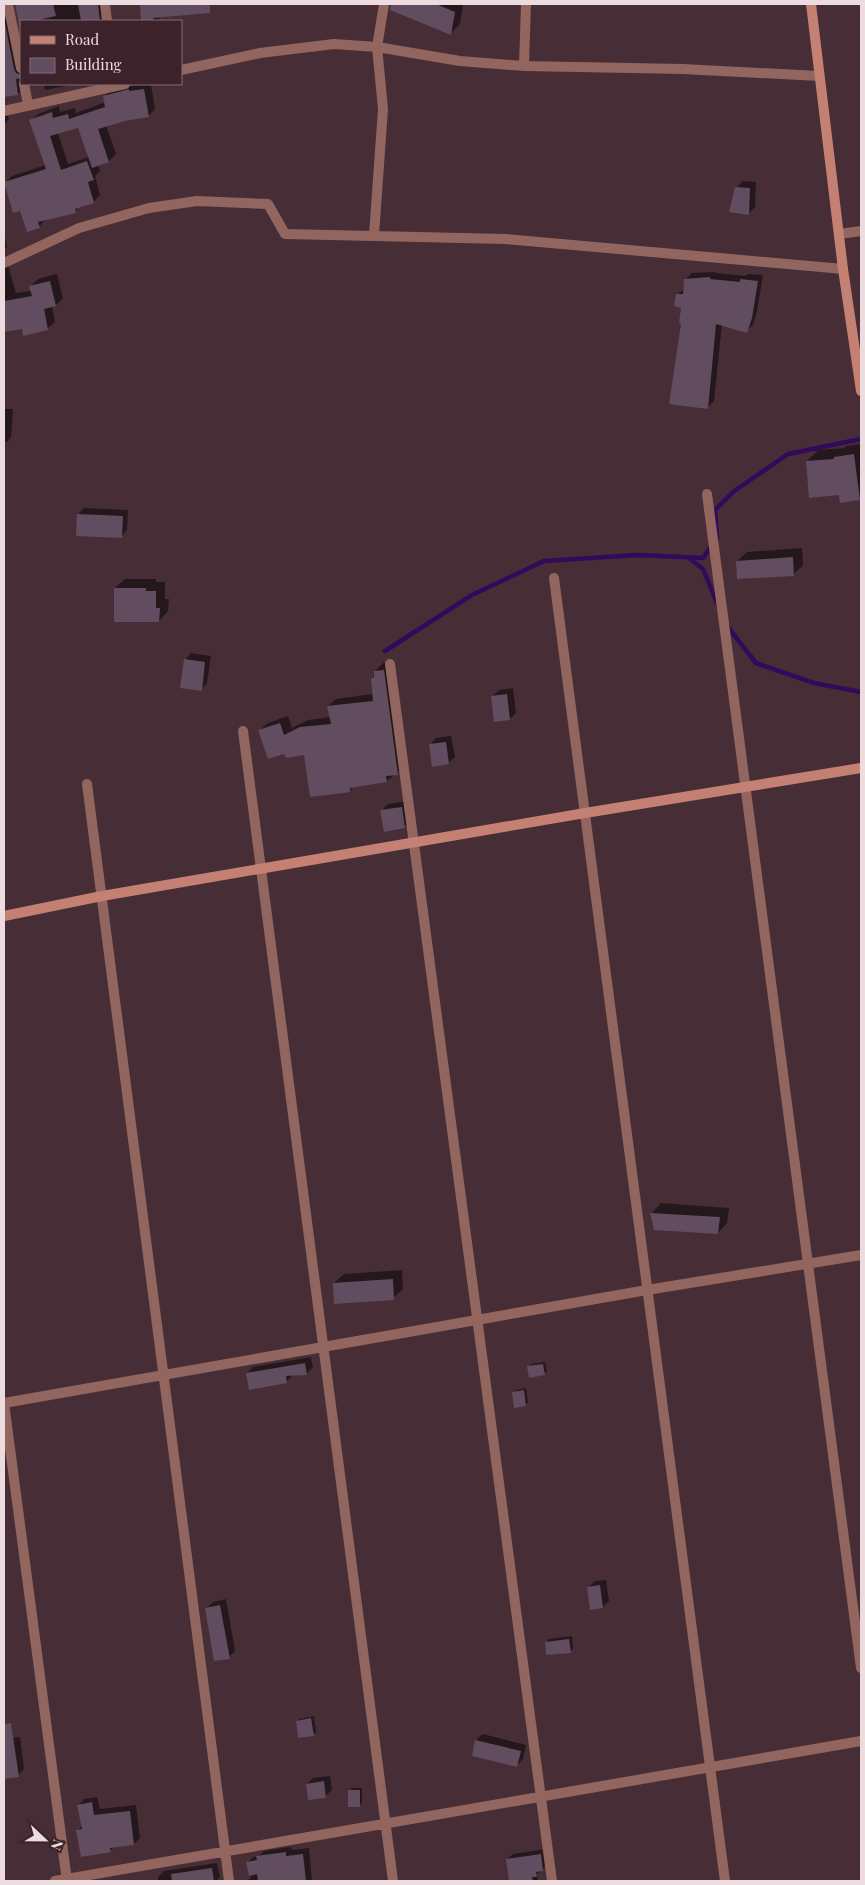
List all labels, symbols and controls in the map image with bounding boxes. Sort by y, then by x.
legend [20,20,182,85]
text: Road [65,29,99,49]
text: Building [65,54,122,74]
north arrow [20,1815,70,1865]
text: N [47,1837,68,1853]

